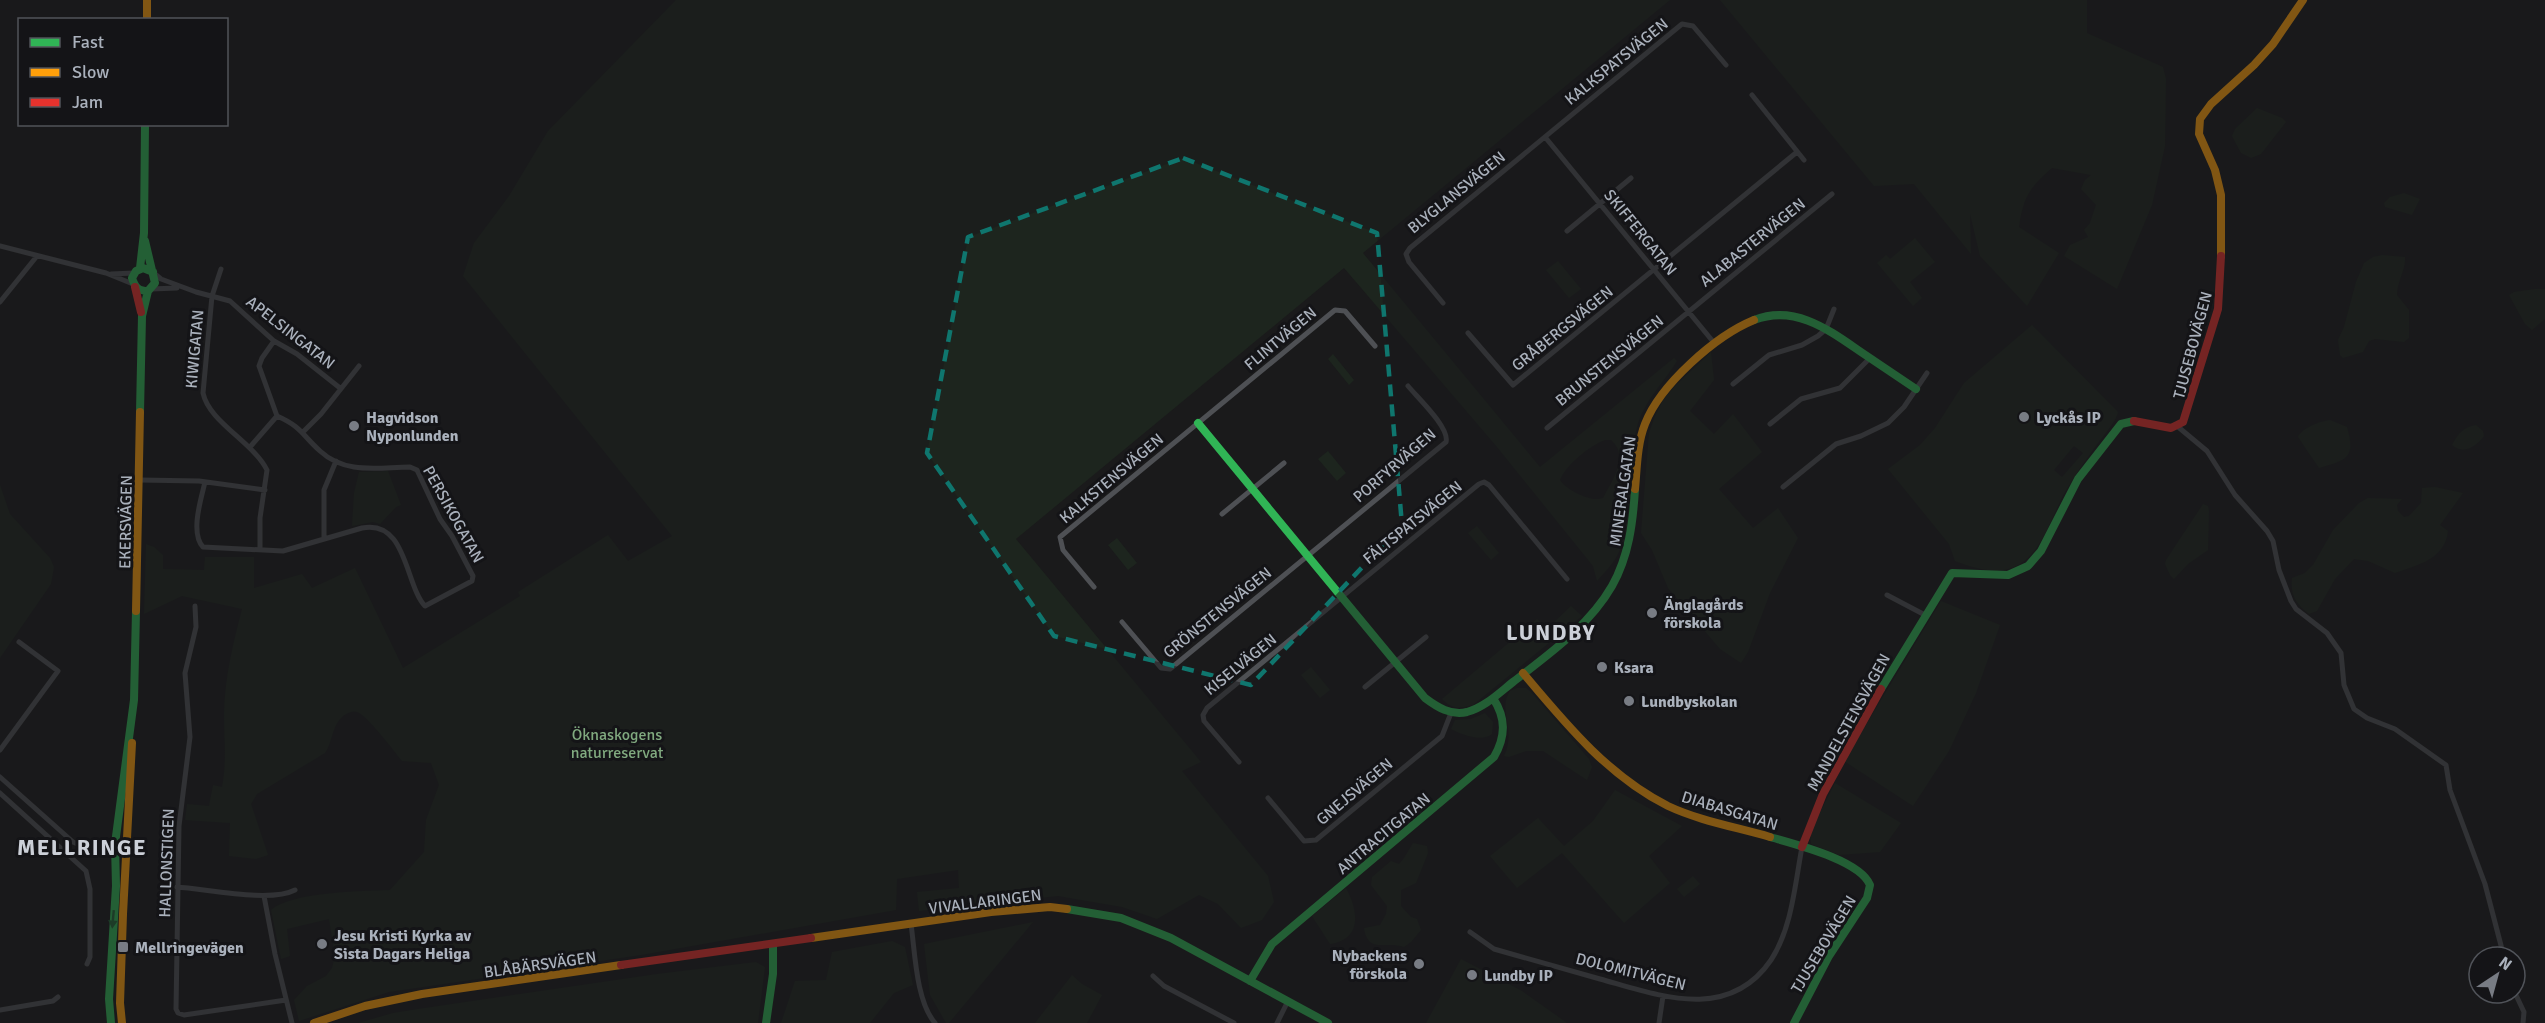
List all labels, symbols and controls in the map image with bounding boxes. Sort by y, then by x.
street label: KALKSPATSVÄGEN [1561,14,1672,110]
legend [18,18,228,126]
text: Fast [72,31,104,53]
text: Slow [72,61,109,83]
text: Jam [72,91,103,113]
street label: BLYGLANSVÄGEN [1404,147,1509,238]
street label: SKIFFERGATAN [1599,186,1681,280]
street label: ALABASTERVÄGEN [1696,194,1809,291]
street label: GRÅBERGSVÄGEN [1508,282,1617,376]
street label: TJUSEBOVÄGEN [2169,289,2217,401]
street label: APELSINGATAN [242,292,339,374]
street label: FLINTVÄGEN [1240,303,1321,375]
street label: KIWIGATAN [182,309,208,389]
street label: BRUNSTENSVÄGEN [1551,311,1668,411]
place label: Hagvidson Nyponlunden [366,408,459,446]
place label: Lyckås IP [2036,408,2101,428]
marker: Lyckås IP [2017,410,2031,424]
marker: Hagvidson Nyponlunden [347,419,361,433]
street label: PORFYRVÄGEN [1349,424,1440,507]
street label: KALKSTENSVÄGEN [1055,429,1168,528]
street label: MINERALGATAN [1605,435,1641,548]
street label: PERSIKOGATAN [418,462,488,567]
street label: EKERSVÄGEN [115,475,137,569]
street label: FÄLTSPATSVÄGEN [1359,477,1466,569]
street label: GRÖNSTENSVÄGEN [1159,563,1276,663]
place label: Änglagårds förskola [1663,595,1743,633]
marker: Änglagårds förskola [1645,606,1659,620]
district label: LUNDBY [1506,619,1596,646]
street label: KISELVÄGEN [1200,630,1281,700]
street label: MANDELSTENSVÄGEN [1803,650,1895,795]
place label: Ksara [1614,658,1654,678]
marker: Ksara [1595,660,1609,674]
place label: Lundbyskolan [1641,692,1738,712]
marker: Lundbyskolan [1622,694,1636,708]
park label: Öknaskogens naturreservat [571,725,664,763]
street label: GNEJSVÄGEN [1312,754,1397,830]
street label: DIABASGATAN [1679,787,1780,835]
street label: ANTRACITGATAN [1333,789,1435,879]
street label: HALLONSTIGEN [155,808,179,918]
district label: MELLRINGE [17,834,147,861]
street label: VIVALLARINGEN [928,885,1043,919]
street label: TJUSEBOVÄGEN [1787,892,1861,997]
one-way arrow [108,910,118,929]
place label: Jesu Kristi Kyrka av Sista Dagars Heliga [334,926,472,964]
marker: Jesu Kristi Kyrka av Sista Dagars Heliga [315,937,329,951]
place label: Mellringevägen [135,938,244,958]
marker: Mellringevägen [116,940,130,954]
north arrow [2467,945,2527,1005]
place label: Nybackens förskola [1332,946,1407,984]
street label: BLÅBÄRSVÄGEN [483,947,598,983]
street label: DOLOMITVÄGEN [1574,949,1688,995]
text: N [2495,952,2516,975]
marker: Nybackens förskola [1412,957,1426,971]
place label: Lundby IP [1484,966,1553,986]
marker: Lundby IP [1465,968,1479,982]

